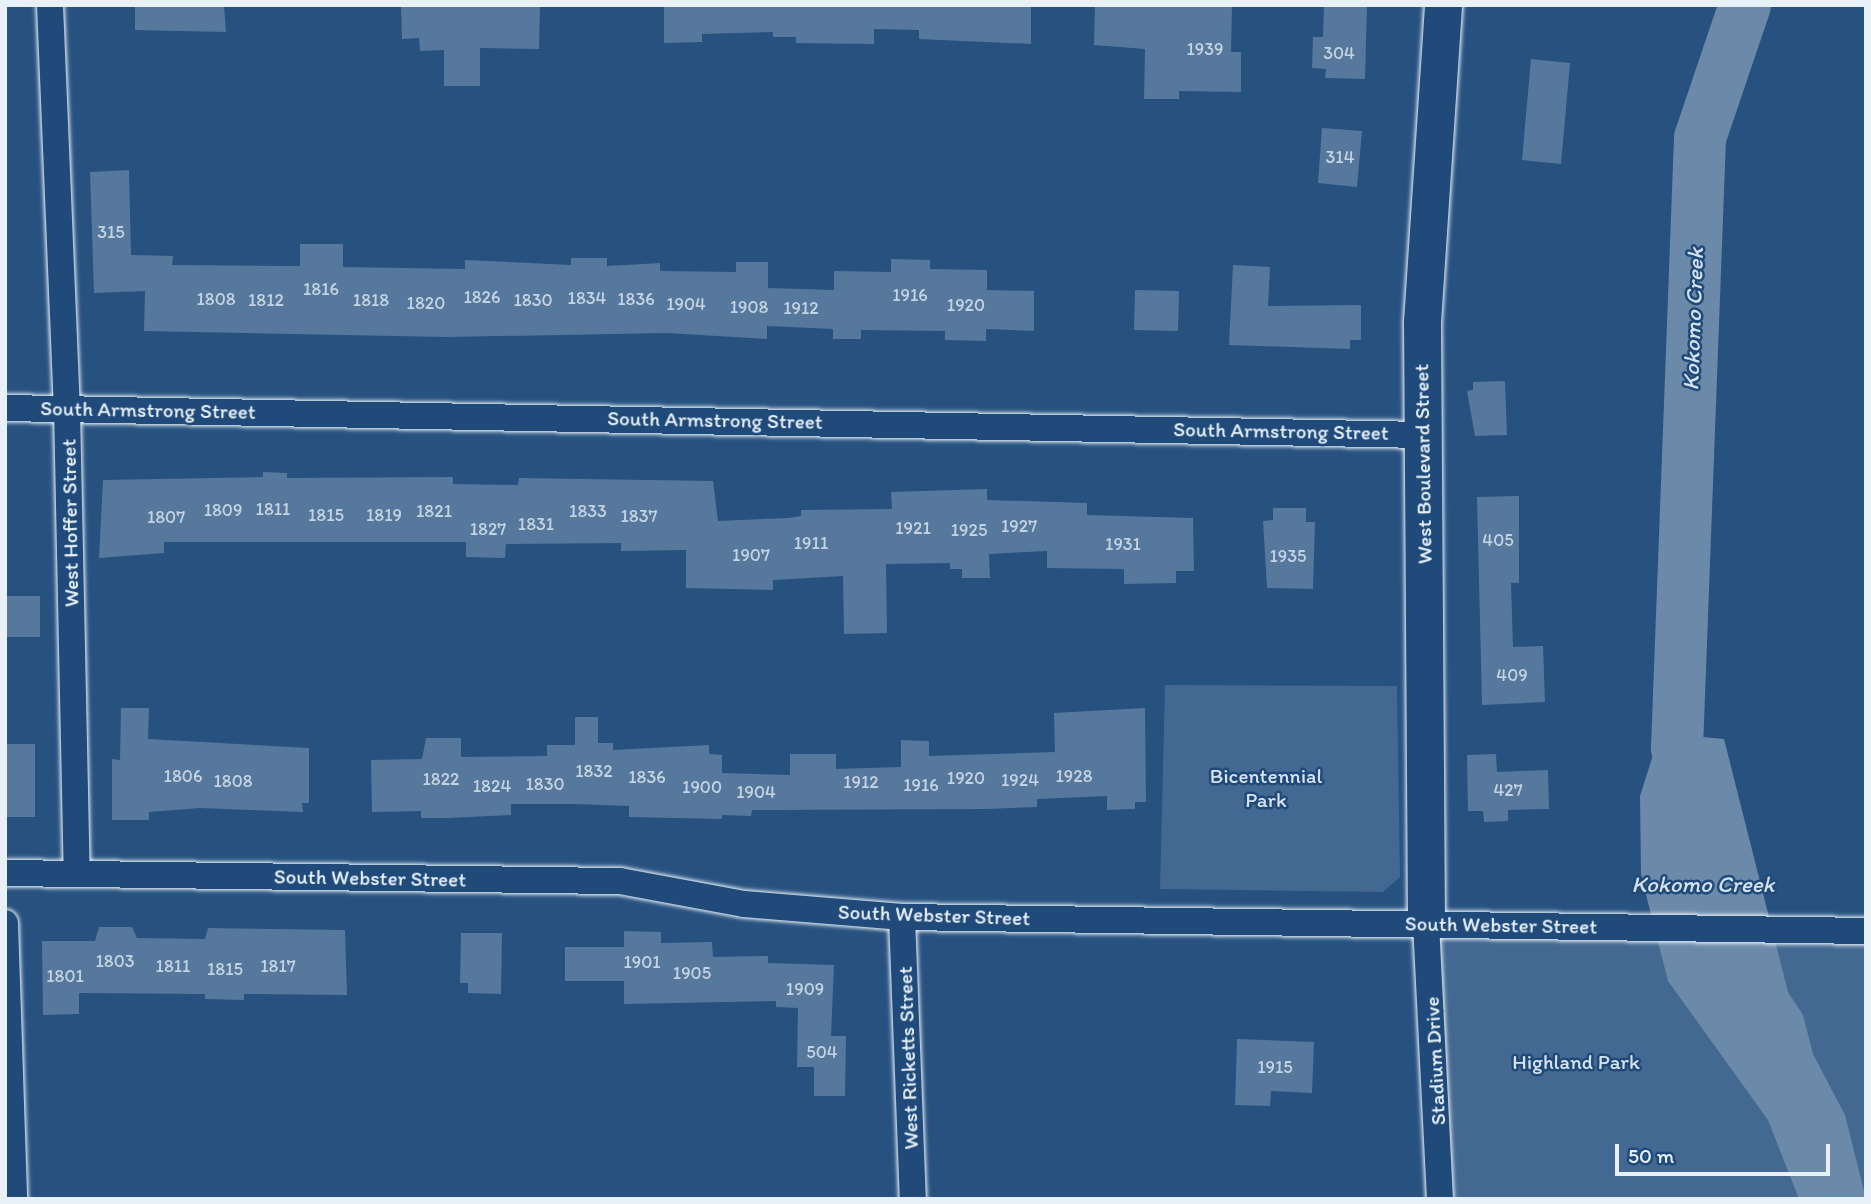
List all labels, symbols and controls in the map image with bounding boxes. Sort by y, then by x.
house number: 1939 [1187,38,1223,60]
house number: 304 [1323,42,1355,64]
house number: 314 [1326,146,1354,168]
house number: 315 [97,221,125,243]
water label: Kokomo Creek [1677,247,1709,391]
house number: 1816 [303,278,339,300]
house number: 1916 [892,284,928,306]
house number: 1826 [463,286,501,308]
house number: 1834 [568,287,606,309]
house number: 1808 [196,288,236,310]
house number: 1836 [617,288,655,310]
house number: 1812 [248,289,284,311]
house number: 1818 [353,289,389,311]
house number: 1830 [513,289,553,311]
house number: 1820 [407,292,445,314]
house number: 1904 [666,293,706,315]
house number: 1920 [947,294,985,316]
house number: 1908 [730,296,768,318]
house number: 1912 [783,297,819,319]
street label: West Boulevard Street [1409,363,1437,565]
street label: South Armstrong Street [40,396,256,424]
street label: South Armstrong Street [607,406,823,434]
street label: South Armstrong Street [1173,417,1389,445]
street label: West Hoffer Street [56,439,84,607]
house number: 1811 [256,498,290,520]
house number: 1809 [204,499,242,521]
house number: 1821 [416,500,452,522]
house number: 1833 [569,500,607,522]
house number: 1815 [308,504,344,526]
house number: 1819 [366,504,402,526]
house number: 1837 [621,505,657,527]
house number: 1807 [147,506,185,528]
house number: 1831 [518,513,554,535]
house number: 1927 [1001,515,1037,537]
house number: 1921 [895,517,931,539]
house number: 1827 [470,518,506,540]
house number: 1925 [951,519,987,541]
house number: 405 [1482,529,1514,551]
house number: 1911 [794,532,828,554]
house number: 1931 [1105,533,1141,555]
house number: 1907 [732,544,770,566]
house number: 1935 [1269,545,1307,567]
house number: 409 [1496,664,1528,686]
house number: 1832 [575,760,613,782]
park label: Bicentennial Park [1210,763,1322,813]
house number: 1806 [164,765,202,787]
house number: 1928 [1055,765,1093,787]
house number: 1836 [628,766,666,788]
house number: 1920 [947,767,985,789]
house number: 1822 [422,768,460,790]
house number: 1924 [1001,769,1039,791]
house number: 1808 [213,770,253,792]
house number: 1912 [843,771,879,793]
house number: 1830 [525,773,565,795]
house number: 1916 [903,774,939,796]
house number: 1824 [473,775,511,797]
house number: 1900 [682,776,722,798]
house number: 427 [1493,779,1523,801]
house number: 1904 [736,781,776,803]
street label: South Webster Street [274,864,466,892]
water label: Kokomo Creek [1632,870,1774,898]
street label: South Webster Street [838,899,1030,931]
street label: South Webster Street [1405,911,1597,939]
house number: 1803 [95,950,135,972]
house number: 1901 [623,951,661,973]
house number: 1811 [156,955,190,977]
house number: 1817 [260,955,296,977]
house number: 1815 [207,958,243,980]
house number: 1905 [673,962,711,984]
house number: 1801 [46,965,84,987]
street label: West Ricketts Street [892,966,924,1150]
house number: 1909 [786,978,824,1000]
street label: Stadium Drive [1419,996,1451,1126]
house number: 504 [806,1041,838,1063]
park label: Highland Park [1513,1049,1639,1075]
house number: 1915 [1257,1056,1293,1078]
scale bar [1619,1130,1834,1174]
text: 50 m [1628,1143,1674,1168]

